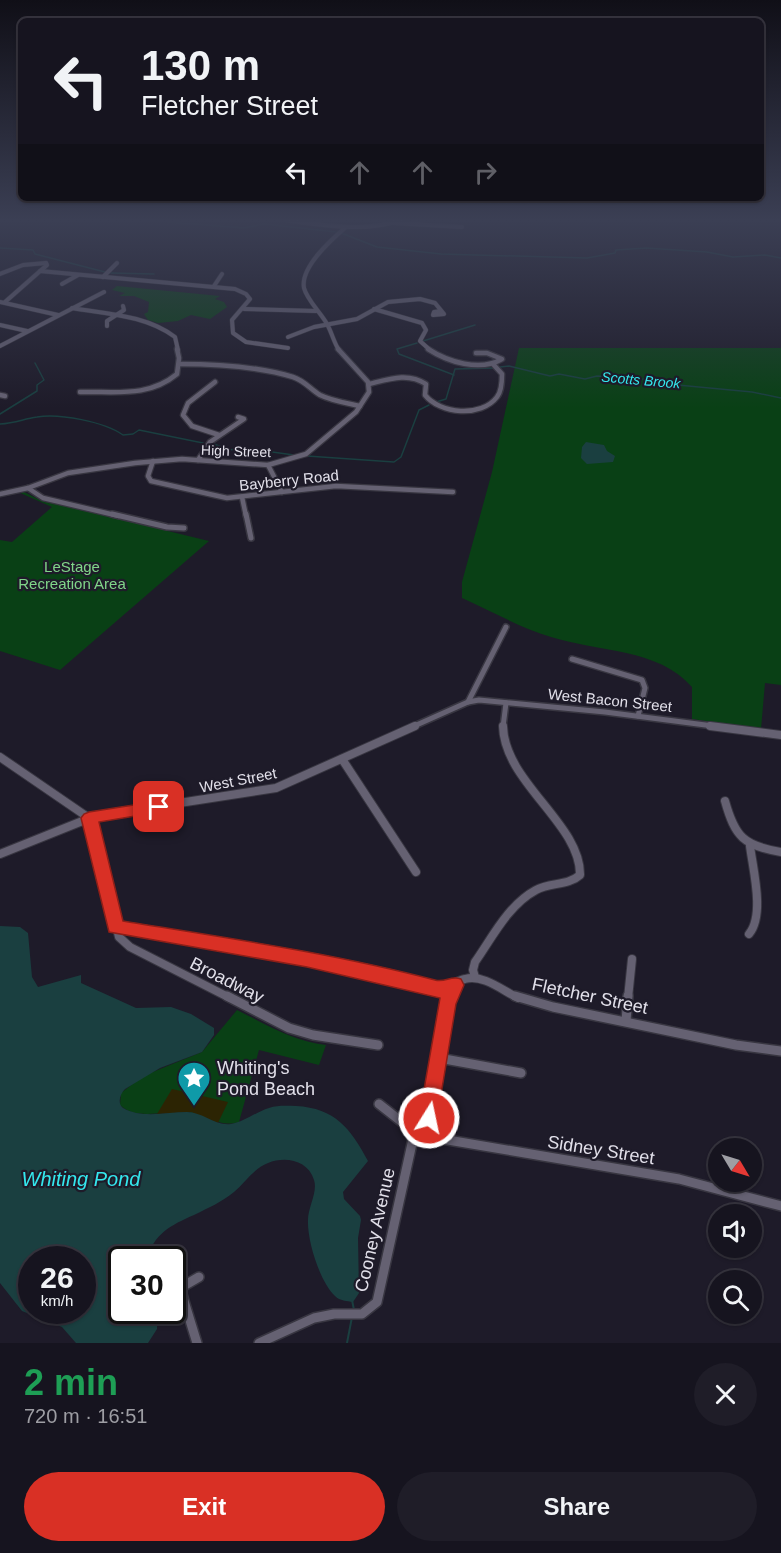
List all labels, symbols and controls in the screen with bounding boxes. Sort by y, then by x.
icon: left [42,42,120,120]
text: 130 m [141,42,260,89]
text: Fletcher Street [141,91,318,121]
icon: left [280,156,313,189]
icon: ahead [343,156,376,189]
icon: ahead [406,156,439,189]
icon: right [469,156,502,189]
water label: Scotts Brook [601,369,682,392]
street label: High Street [201,442,271,460]
street label: Bayberry Road [238,466,340,494]
park label: LeStage Recreation Area [18,558,126,592]
street label: West Bacon Street [547,685,674,715]
street label: West Street [198,764,279,796]
pin [133,781,184,832]
icon: arrive [142,790,175,823]
street label: Broadway [187,953,267,1007]
street label: Fletcher Street [530,974,650,1018]
place label: Whiting's Pond Beach [217,1058,315,1099]
place icon: Whiting's Pond Beach [176,1060,212,1107]
position arrow [397,1086,461,1150]
street label: Sidney Street [546,1132,656,1168]
north arrow [708,1138,762,1192]
map controls [708,1138,762,1324]
street label: Cooney Avenue [351,1166,399,1294]
water label: Whiting Pond [22,1168,141,1190]
button: sound [708,1204,762,1258]
speed limit sign: 30 [108,1246,186,1324]
text: 26 [40,1261,74,1294]
button: search [708,1270,762,1324]
text: km/h [41,1292,73,1309]
text: 2 min [24,1362,118,1403]
button: close [694,1363,757,1426]
text: 720 m · 16:51 [24,1405,147,1427]
button: Exit [24,1472,385,1541]
button: Share [397,1472,757,1541]

